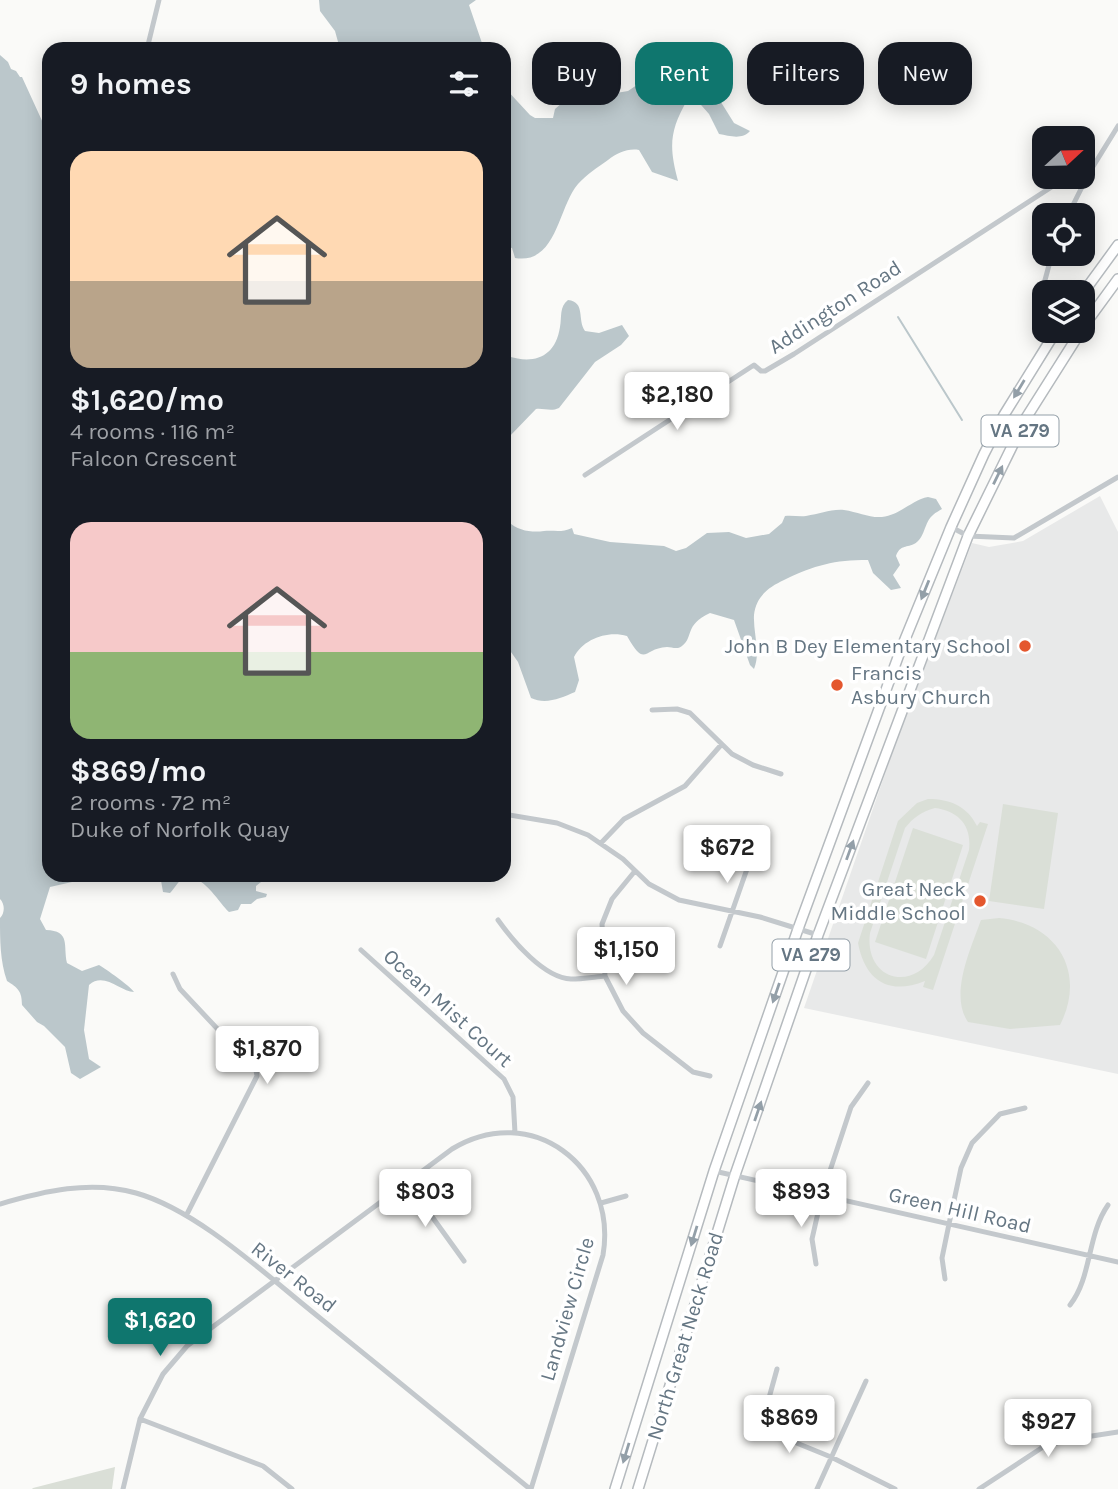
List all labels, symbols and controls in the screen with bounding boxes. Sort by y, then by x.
chip: Buy [532,42,621,105]
chip: Rent [635,42,733,105]
chip: Filters [747,42,864,105]
chip: New [878,42,972,105]
icon: filters [445,65,483,103]
text: 9 homes [70,66,192,102]
north arrow [1032,126,1096,189]
map controls [1032,126,1095,343]
icon: home [214,197,340,323]
button: locate [1032,203,1095,266]
street label: Addington Road [764,255,906,359]
button: layers [1032,280,1095,343]
pin: $2,180 [620,372,734,432]
one-way arrow [1013,379,1026,398]
text: $2,180 [640,381,714,408]
text: $1,620/mo [70,382,224,418]
road number: VA 279 [982,416,1058,446]
text: 4 rooms · 116 m² [70,418,235,445]
text: Falcon Crescent [70,445,237,472]
one-way arrow [992,465,1003,485]
icon: home [214,568,340,694]
one-way arrow [920,580,931,601]
place label: John B Dey Elementary School [725,634,1011,658]
marker: John B Dey Elementary School [1017,638,1033,654]
place label: Francis Asbury Church [851,661,991,709]
marker: Francis Asbury Church [829,677,845,693]
text: $869/mo [70,753,206,789]
text: 2 rooms · 72 m² [70,789,231,816]
text: Duke of Norfolk Quay [70,816,289,843]
pin: $672 [686,826,768,885]
text: $672 [699,834,755,861]
one-way arrow [844,840,855,861]
place label: Great Neck Middle School [830,877,966,925]
marker: Great Neck Middle School [972,893,988,909]
pin: $1,150 [569,928,683,987]
text: $1,150 [593,936,659,963]
road number: VA 279 [772,939,850,970]
street label: Ocean Mist Court [379,944,517,1072]
one-way arrow [770,983,781,1004]
pin: $1,870 [210,1026,324,1086]
text: $1,870 [232,1035,302,1062]
one-way arrow [753,1100,764,1121]
pin: $803 [384,1170,466,1229]
pin: $893 [760,1170,842,1229]
text: $803 [395,1178,455,1205]
text: $893 [771,1178,831,1205]
street label: Green Hill Road [886,1182,1034,1238]
one-way arrow [688,1226,699,1247]
street label: North Great Neck Road [642,1229,728,1443]
street label: Landview Circle [535,1234,599,1384]
street label: River Road [247,1236,341,1318]
pin: $1,620 [103,1298,217,1358]
text: $1,620 [124,1307,196,1334]
pin: $869 [748,1396,830,1455]
pin: $927 [1007,1400,1089,1459]
text: $869 [760,1404,818,1431]
text: $927 [1020,1408,1076,1435]
one-way arrow [621,1443,631,1464]

